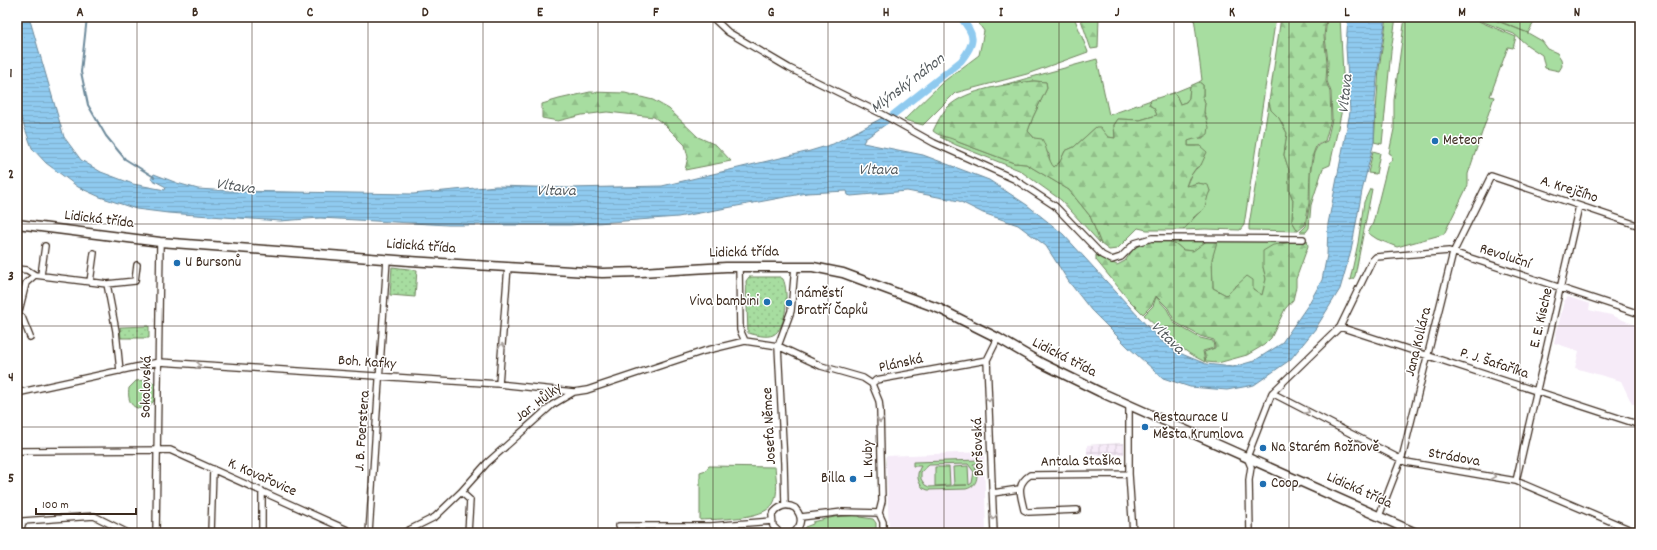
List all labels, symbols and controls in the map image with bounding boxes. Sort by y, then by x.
text: A [76,4,84,23]
text: B [192,4,198,23]
text: C [307,4,314,23]
text: D [422,4,429,23]
text: E [537,4,544,23]
text: F [653,4,659,23]
text: G [768,4,775,23]
text: H [883,4,890,23]
text: I [999,4,1004,23]
text: J [1115,4,1120,23]
text: K [1229,4,1235,23]
text: L [1344,4,1350,23]
text: M [1458,4,1466,23]
text: N [1574,4,1580,23]
water label: Mlýnský náhon [866,48,950,120]
text: 1 [10,65,13,84]
water label: Vltava [1333,72,1360,115]
place label: Meteor [1443,130,1483,152]
marker: Meteor [1430,136,1440,146]
water label: Vltava [858,159,899,182]
text: 2 [8,166,14,185]
street label: A. Krejčího [1537,170,1601,210]
water label: Vltava [214,173,257,201]
water label: Vltava [536,180,577,203]
street label: Lidická třída [63,205,136,235]
street label: Lidická třída [385,234,457,260]
street label: Revoluční [1477,238,1535,276]
street label: Lidická třída [709,241,780,265]
place label: U Bursonů [185,252,241,274]
marker: U Bursonů [172,258,182,268]
text: 3 [8,268,14,287]
place label: náměstí Bratří Čapků [797,283,868,322]
street label: E. E. Kische [1524,285,1560,350]
place label: Viva bambini [690,291,759,313]
marker: Viva bambini [762,297,772,307]
marker: náměstí Bratří Čapků [784,298,794,308]
street label: Jana Kollára [1400,304,1438,379]
water label: Vltava [1145,316,1190,361]
street label: Lidická třída [1028,332,1101,384]
one-way arrow [497,343,506,349]
street label: P. J. Šafaříka [1457,343,1532,386]
street label: Plánská [877,348,926,379]
street label: Boh. Kafky [337,350,398,376]
street label: Sokolovská [135,355,159,418]
one-way arrow [195,360,201,369]
one-way arrow [826,363,833,372]
text: 4 [8,369,14,388]
street label: Jar. Hůlky [511,377,568,428]
street label: Josefa Němce [757,386,783,465]
street label: J. B. Foerstera [349,389,377,472]
one-way arrow [984,396,993,402]
one-way arrow [1302,406,1310,414]
place label: Restaurace U Města Krumlova [1153,407,1244,446]
one-way arrow [876,417,885,423]
street label: Boršovská [967,417,991,477]
marker: Restaurace U Města Krumlova [1140,422,1150,432]
place label: Na Starém Rožnově [1271,437,1379,459]
street label: L. Kuby [858,439,880,478]
marker: Na Starém Rožnově [1258,443,1268,453]
street label: Strádova [1426,443,1483,474]
street label: Antala Staška [1041,450,1122,474]
street label: K. Kovařovice [224,453,300,503]
street label: Lidická třída [1323,467,1396,516]
place label: Billa [821,468,846,490]
text: 5 [8,470,14,489]
one-way arrow [1490,471,1496,480]
place label: Coop [1271,473,1299,495]
marker: Billa [848,474,858,484]
marker: Coop [1258,479,1268,489]
scale bar [36,490,136,516]
text: 100 m [42,497,69,514]
one-way arrow [989,514,997,520]

